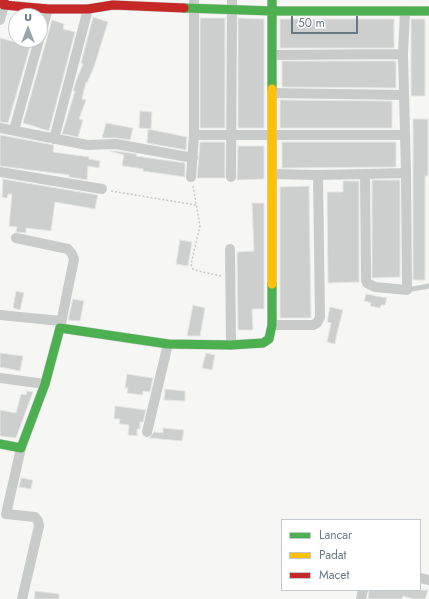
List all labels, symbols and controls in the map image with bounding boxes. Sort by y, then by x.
north arrow [8,8,48,48]
scale bar [293,8,360,34]
text: U [24,9,32,25]
text: 50 m [298,14,325,32]
legend [281,519,421,591]
text: Lancar [319,526,352,544]
text: Padat [319,546,346,564]
text: Macet [319,566,349,584]

